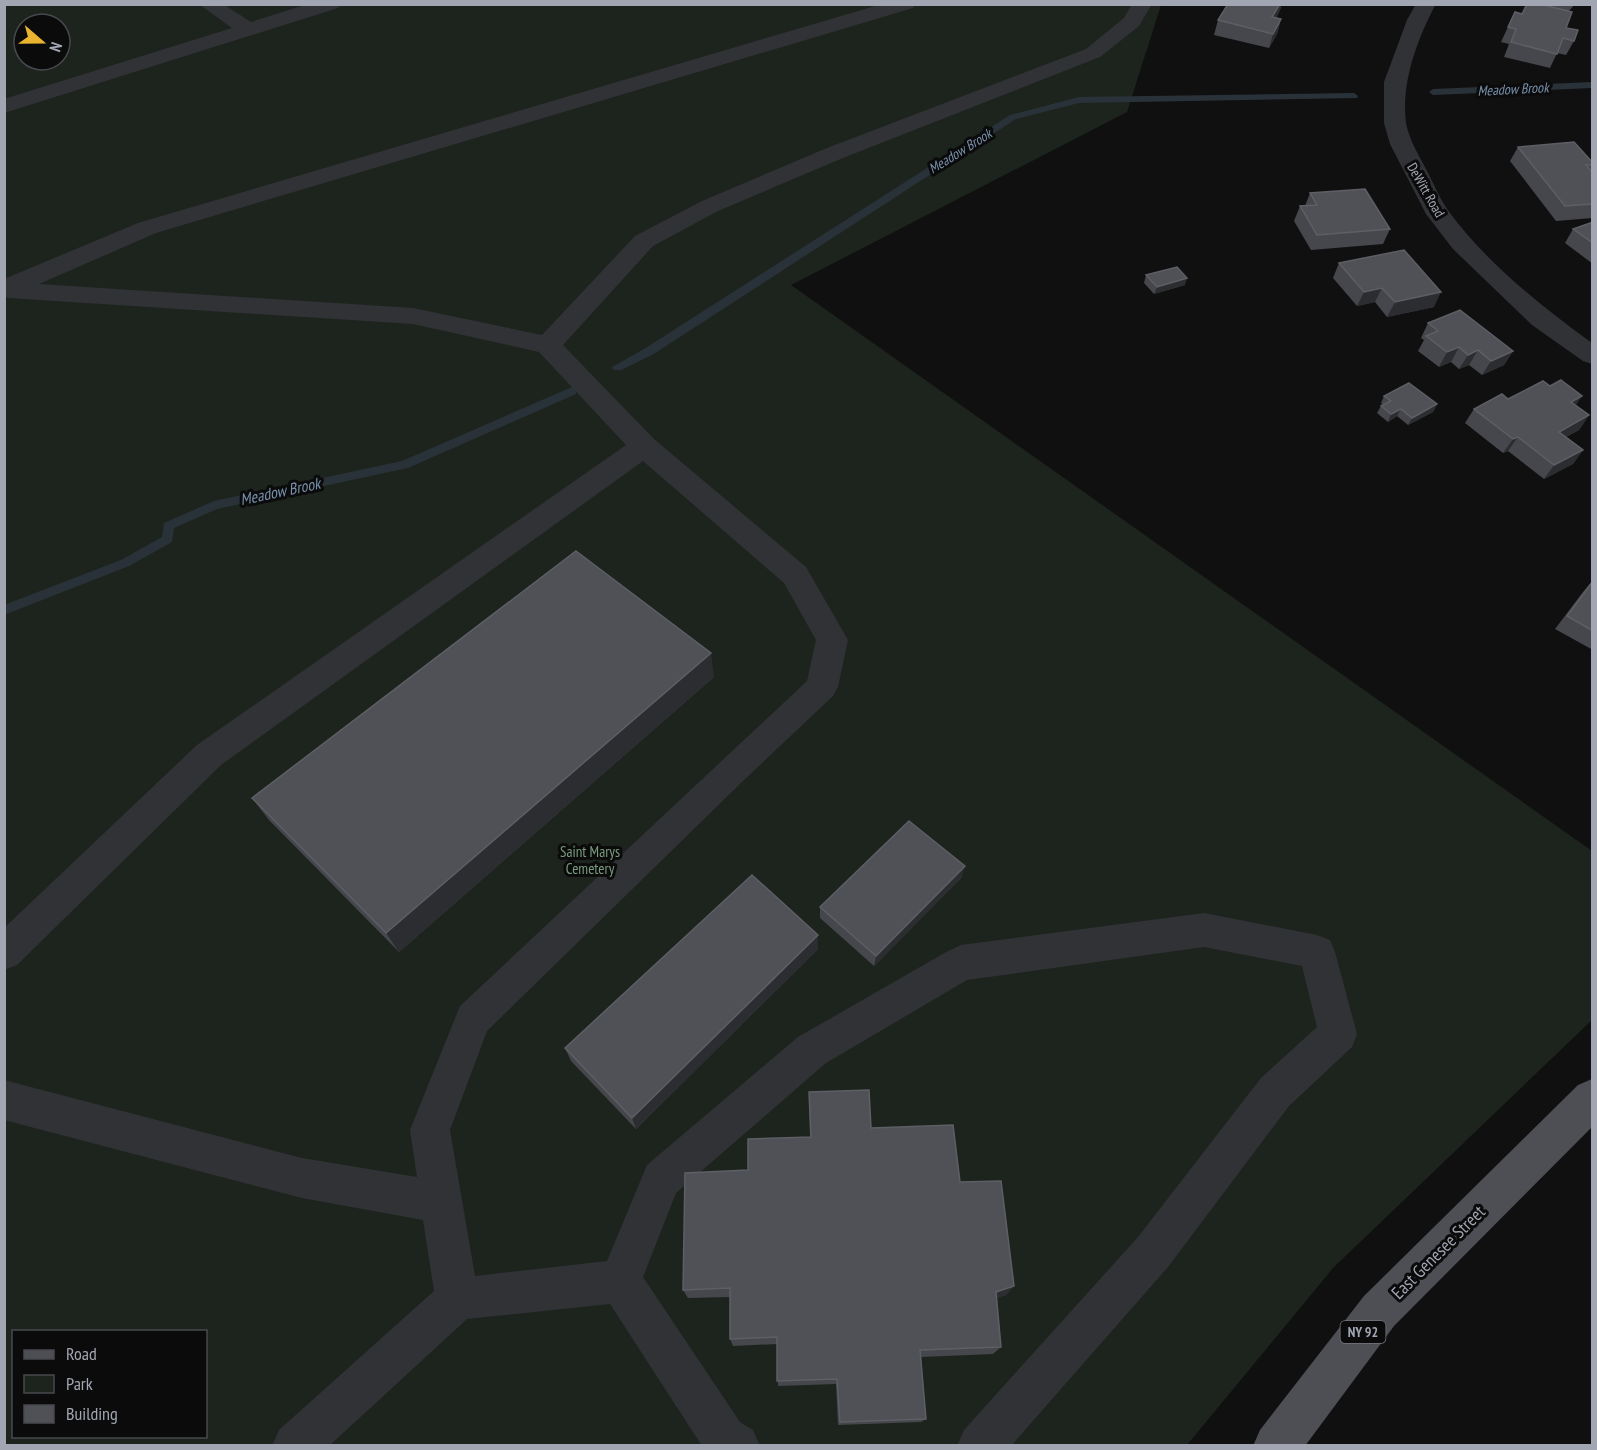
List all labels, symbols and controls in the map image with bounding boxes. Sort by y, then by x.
north arrow [12,12,72,72]
text: N [45,40,67,55]
water label: Meadow Brook [1477,78,1551,100]
water label: Meadow Brook [925,124,996,178]
street label: DeWitt Road [1403,159,1449,221]
water label: Meadow Brook [238,472,324,509]
park label: Saint Marys Cemetery [560,842,620,878]
street label: East Genesee Street [1386,1200,1490,1304]
road number: NY 92 [1340,1321,1386,1343]
legend [12,1330,207,1438]
text: Road [66,1342,97,1365]
text: Park [66,1372,93,1395]
text: Building [66,1402,118,1425]

